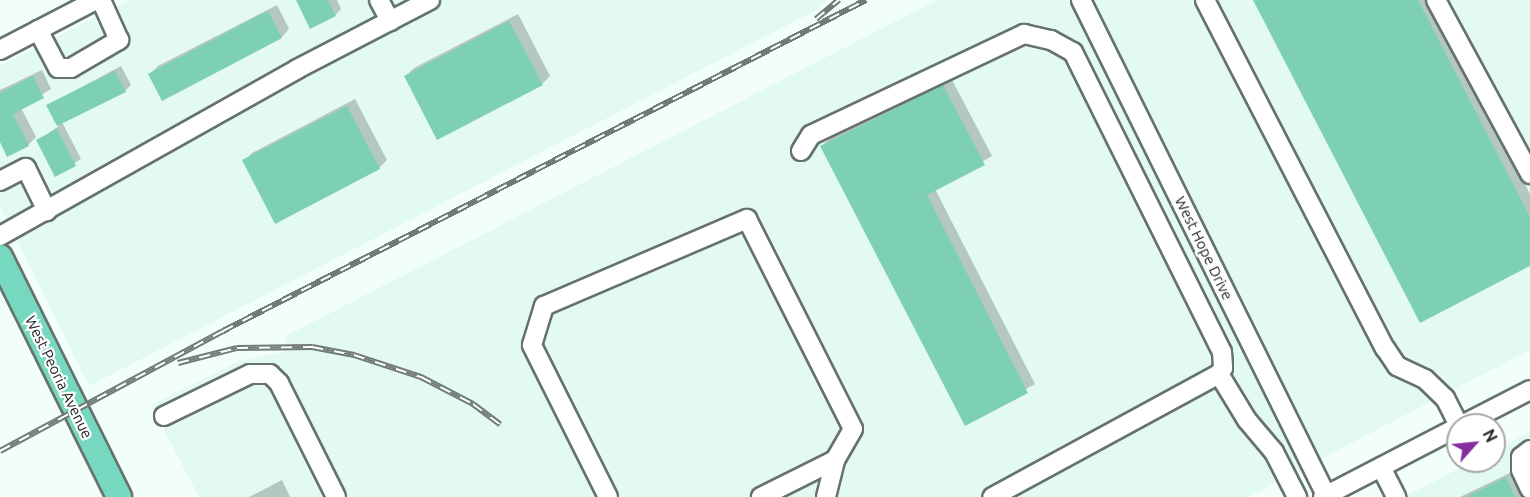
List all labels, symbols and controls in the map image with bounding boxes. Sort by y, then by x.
street label: West Hope Drive [1171,193,1237,303]
street label: West Peoria Avenue [21,313,97,441]
north arrow [1446,413,1506,473]
text: N [1480,426,1501,445]

